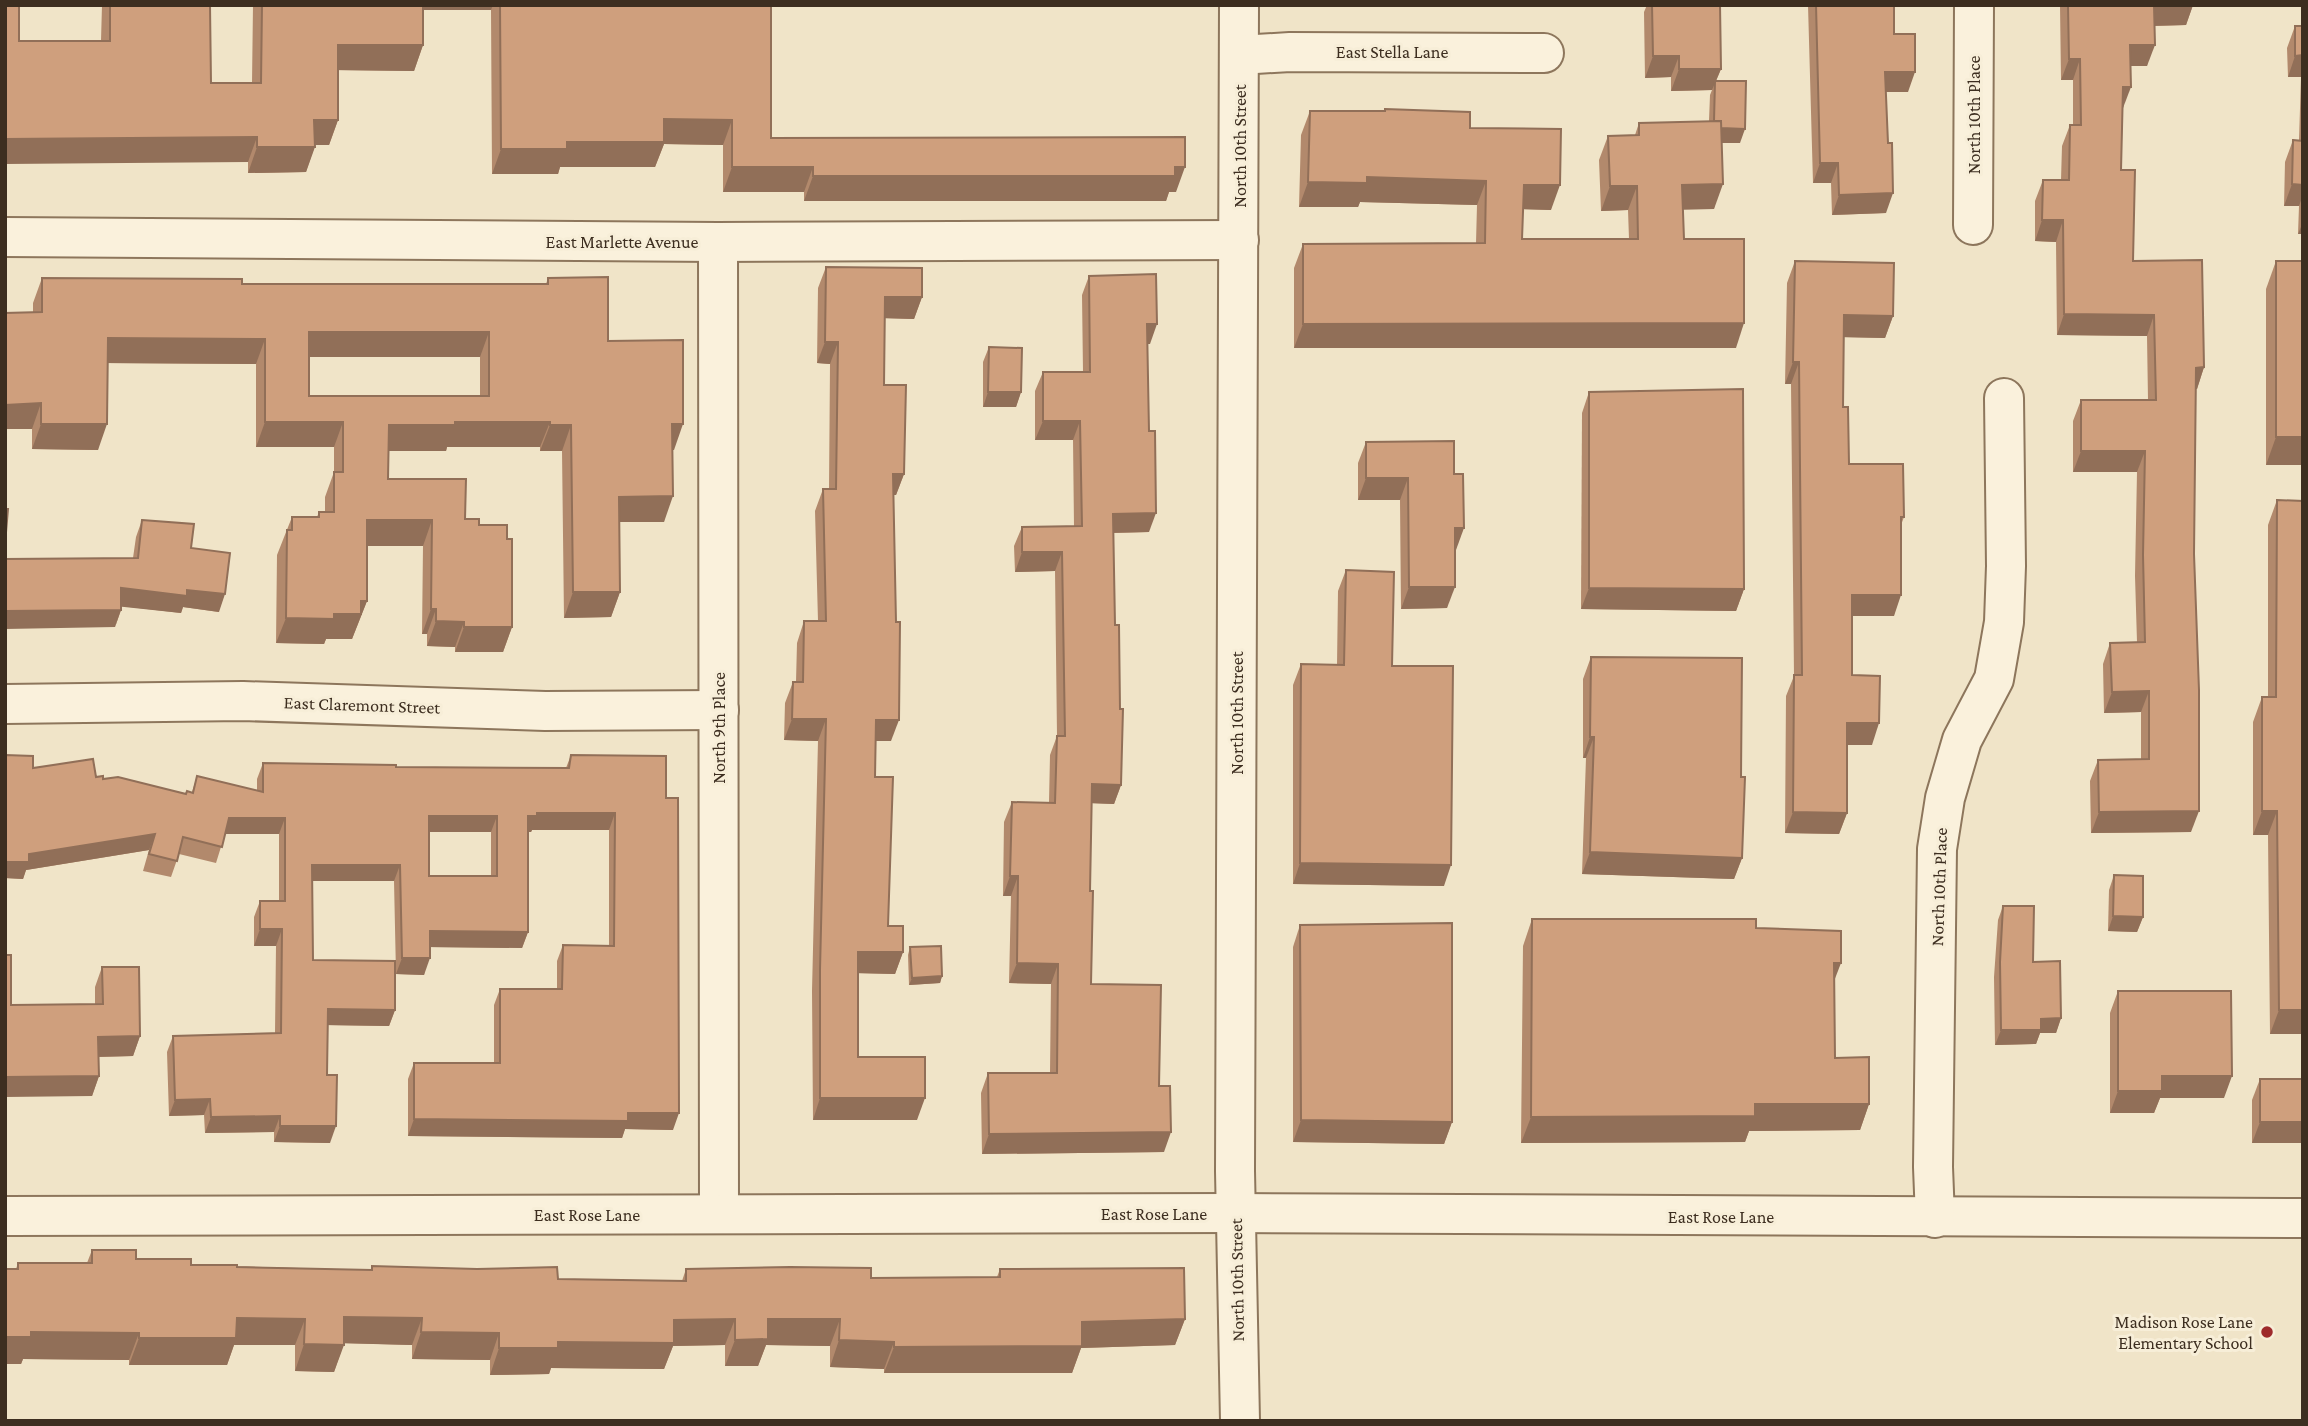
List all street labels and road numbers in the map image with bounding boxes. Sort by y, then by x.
street label: East Stella Lane [1336,42,1448,62]
street label: North 10th Place [1964,56,1984,174]
street label: North 10th Street [1230,83,1250,208]
street label: East Marlette Avenue [546,232,698,252]
street label: North 10th Street [1227,650,1247,775]
street label: North 9th Place [709,672,729,784]
street label: East Claremont Street [283,692,442,718]
street label: North 10th Place [1927,827,1951,947]
street label: East Rose Lane [1101,1204,1207,1224]
street label: East Rose Lane [534,1205,640,1225]
street label: East Rose Lane [1668,1207,1774,1227]
street label: North 10th Street [1226,1217,1248,1342]

